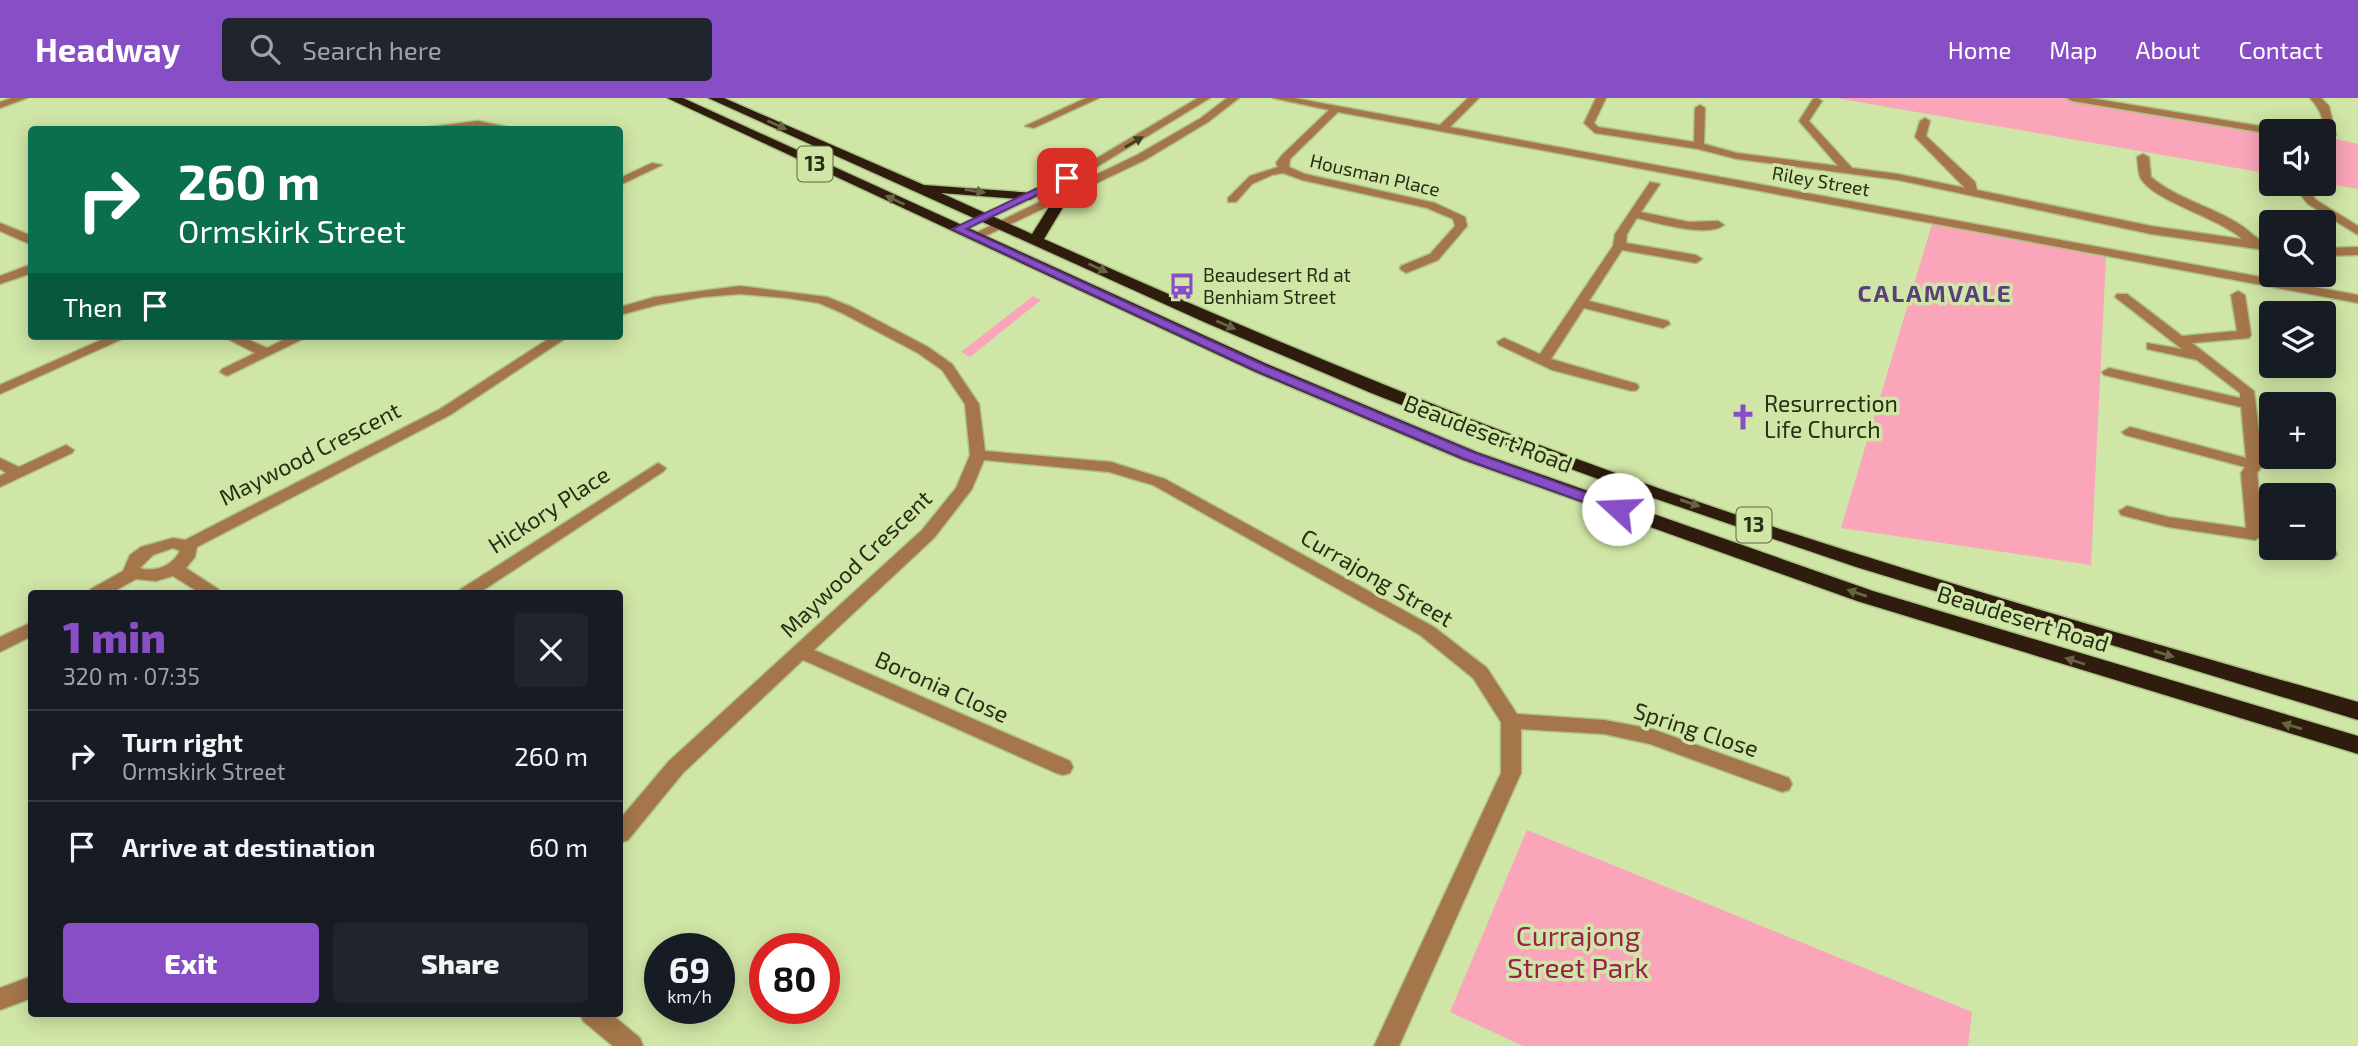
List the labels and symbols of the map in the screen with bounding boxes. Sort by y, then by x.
one-way arrow [766,120,787,131]
one-way arrow [1124,136,1144,148]
road number: 13 [798,146,832,182]
pin [1037,148,1097,208]
street label: Housman Place [1308,148,1442,201]
street label: Riley Street [1770,161,1872,200]
one-way arrow [964,186,986,197]
one-way arrow [885,195,905,206]
one-way arrow [1088,263,1109,274]
place label: Beaudesert Rd at Benhiam Street [1203,263,1351,308]
bus stop icon: Beaudesert Rd at Benhiam Street [1167,271,1197,301]
district label: CALAMVALE [1857,278,2013,307]
one-way arrow [1216,320,1237,331]
street label: Beaudesert Road [1400,388,1576,478]
place label: Resurrection Life Church [1764,389,1898,443]
street label: Maywood Crescent [214,395,405,511]
church icon: Resurrection Life Church [1728,402,1758,432]
street label: Hickory Place [482,460,614,559]
position arrow [1581,472,1655,546]
street label: Maywood Crescent [774,484,937,643]
one-way arrow [1680,498,1701,509]
road number: 13 [1736,508,1772,542]
street label: Currajong Street [1296,522,1459,632]
street label: Beaudesert Road [1934,579,2112,657]
one-way arrow [1847,588,1868,598]
street label: Boronia Close [871,644,1014,728]
one-way arrow [2154,649,2175,659]
one-way arrow [2064,655,2085,665]
street label: Spring Close [1630,696,1762,762]
one-way arrow [2282,721,2303,731]
park label: Currajong Street Park [1507,918,1649,984]
speed limit sign: 80 [749,933,840,1024]

